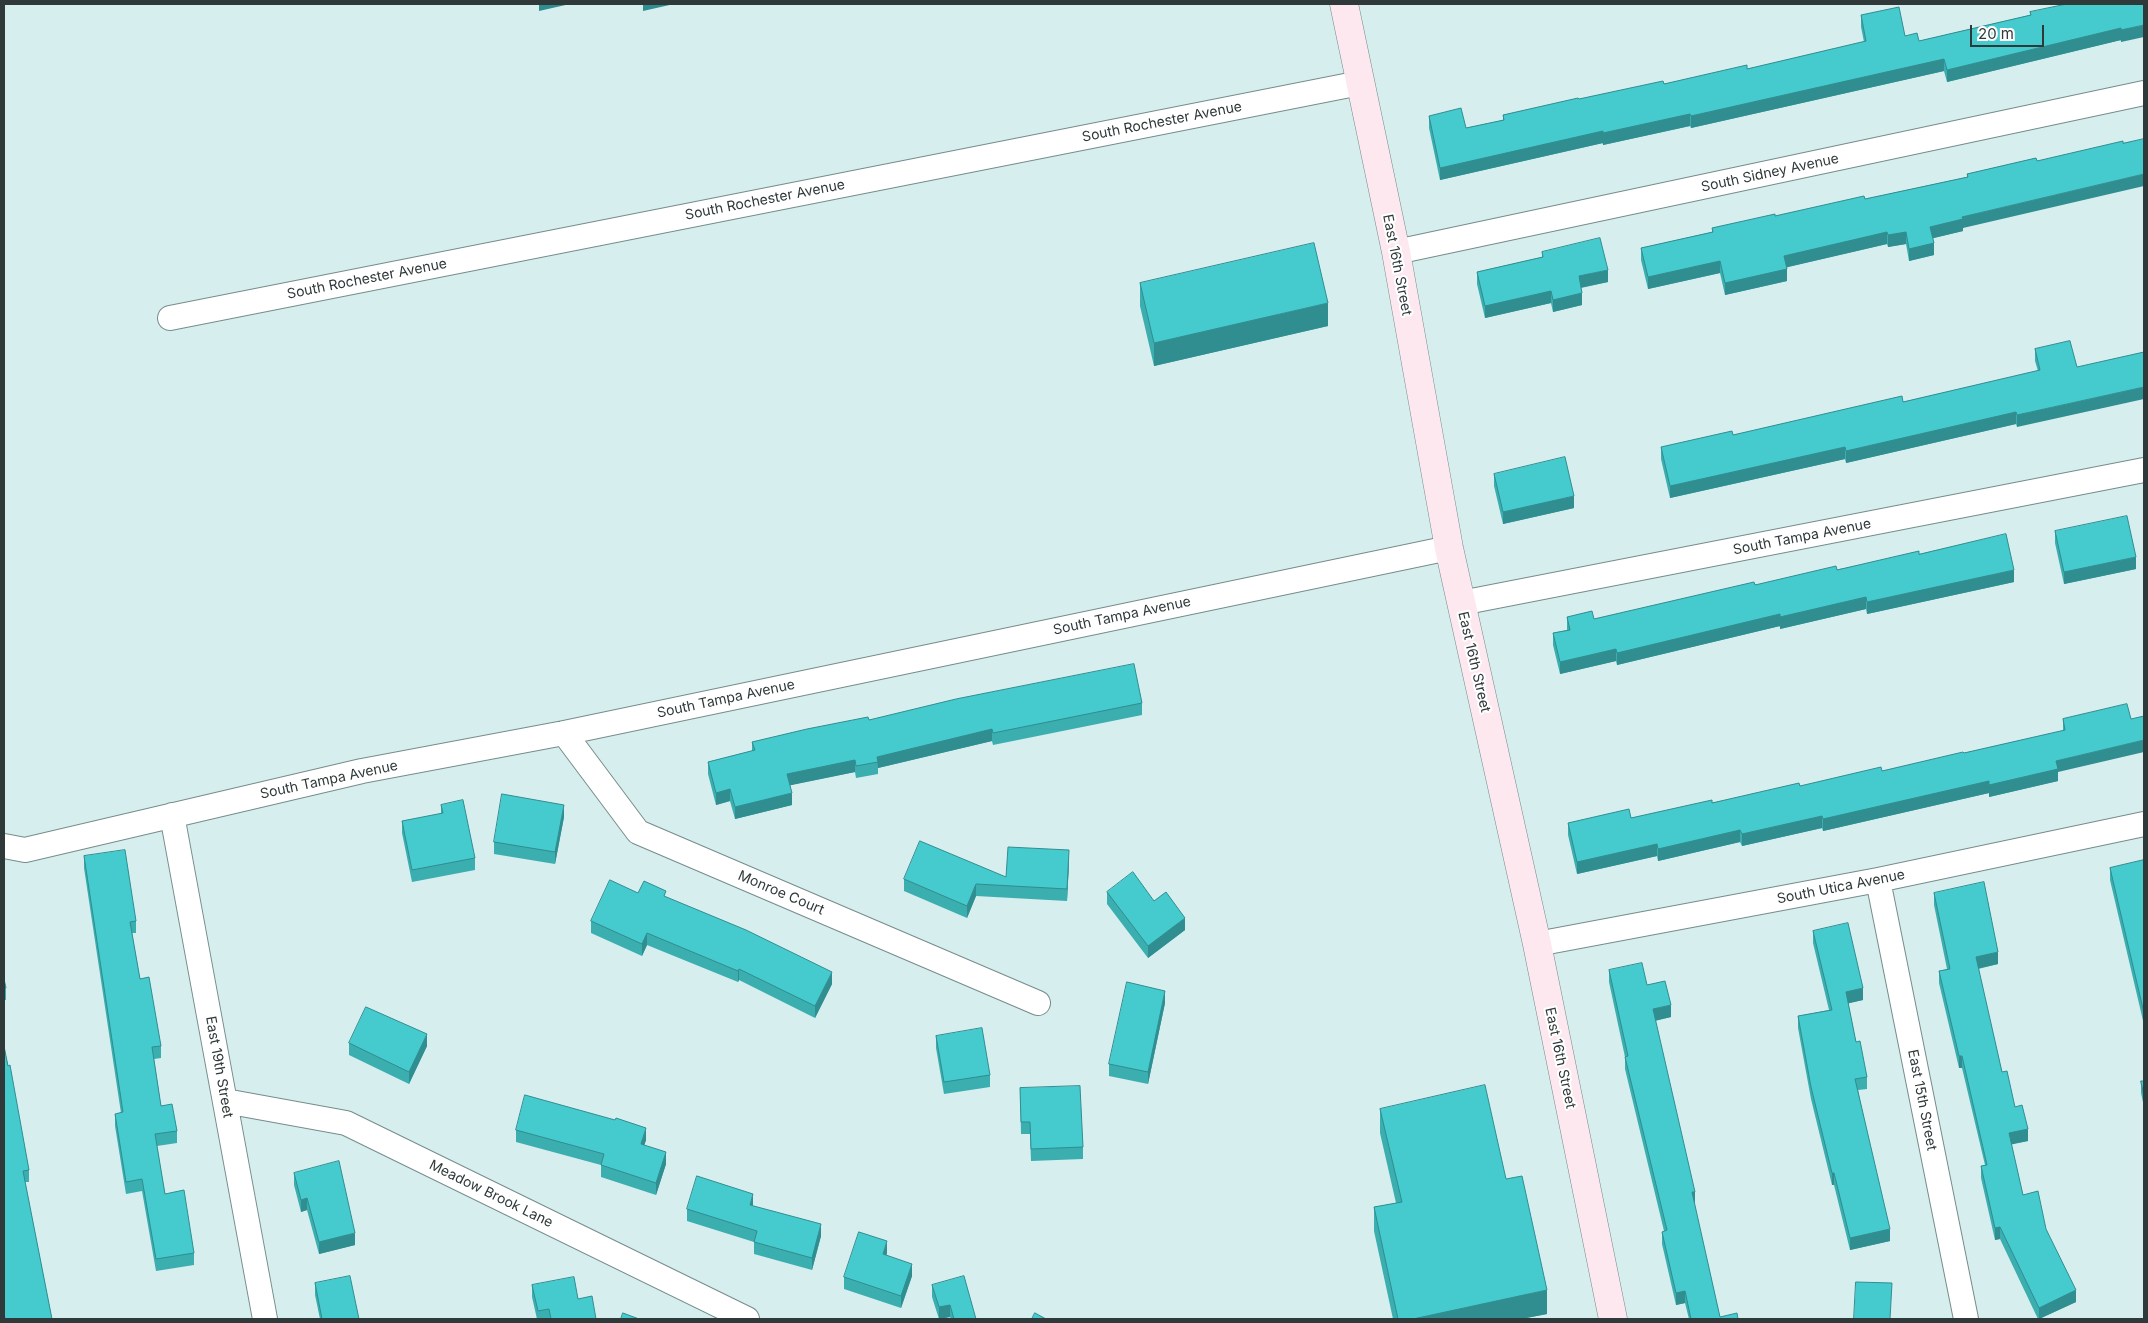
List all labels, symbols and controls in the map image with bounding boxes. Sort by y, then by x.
scale bar [1973,15,2047,47]
text: 20 m [1978,24,2014,43]
street label: South Rochester Avenue [1081,98,1243,146]
street label: South Sidney Avenue [1700,150,1840,196]
street label: South Rochester Avenue [684,176,846,224]
street label: East 16th Street [1379,213,1415,317]
street label: South Rochester Avenue [286,255,448,303]
street label: South Tampa Avenue [1732,515,1872,559]
street label: South Tampa Avenue [1052,593,1192,639]
street label: East 16th Street [1454,610,1494,714]
street label: South Tampa Avenue [656,676,796,722]
street label: South Tampa Avenue [259,757,399,803]
street label: South Utica Avenue [1776,866,1906,908]
street label: Monroe Court [735,867,827,919]
street label: East 16th Street [1541,1006,1579,1110]
street label: East 19th Street [202,1015,236,1119]
street label: East 15th Street [1904,1048,1940,1152]
street label: Meadow Brook Lane [426,1157,556,1231]

